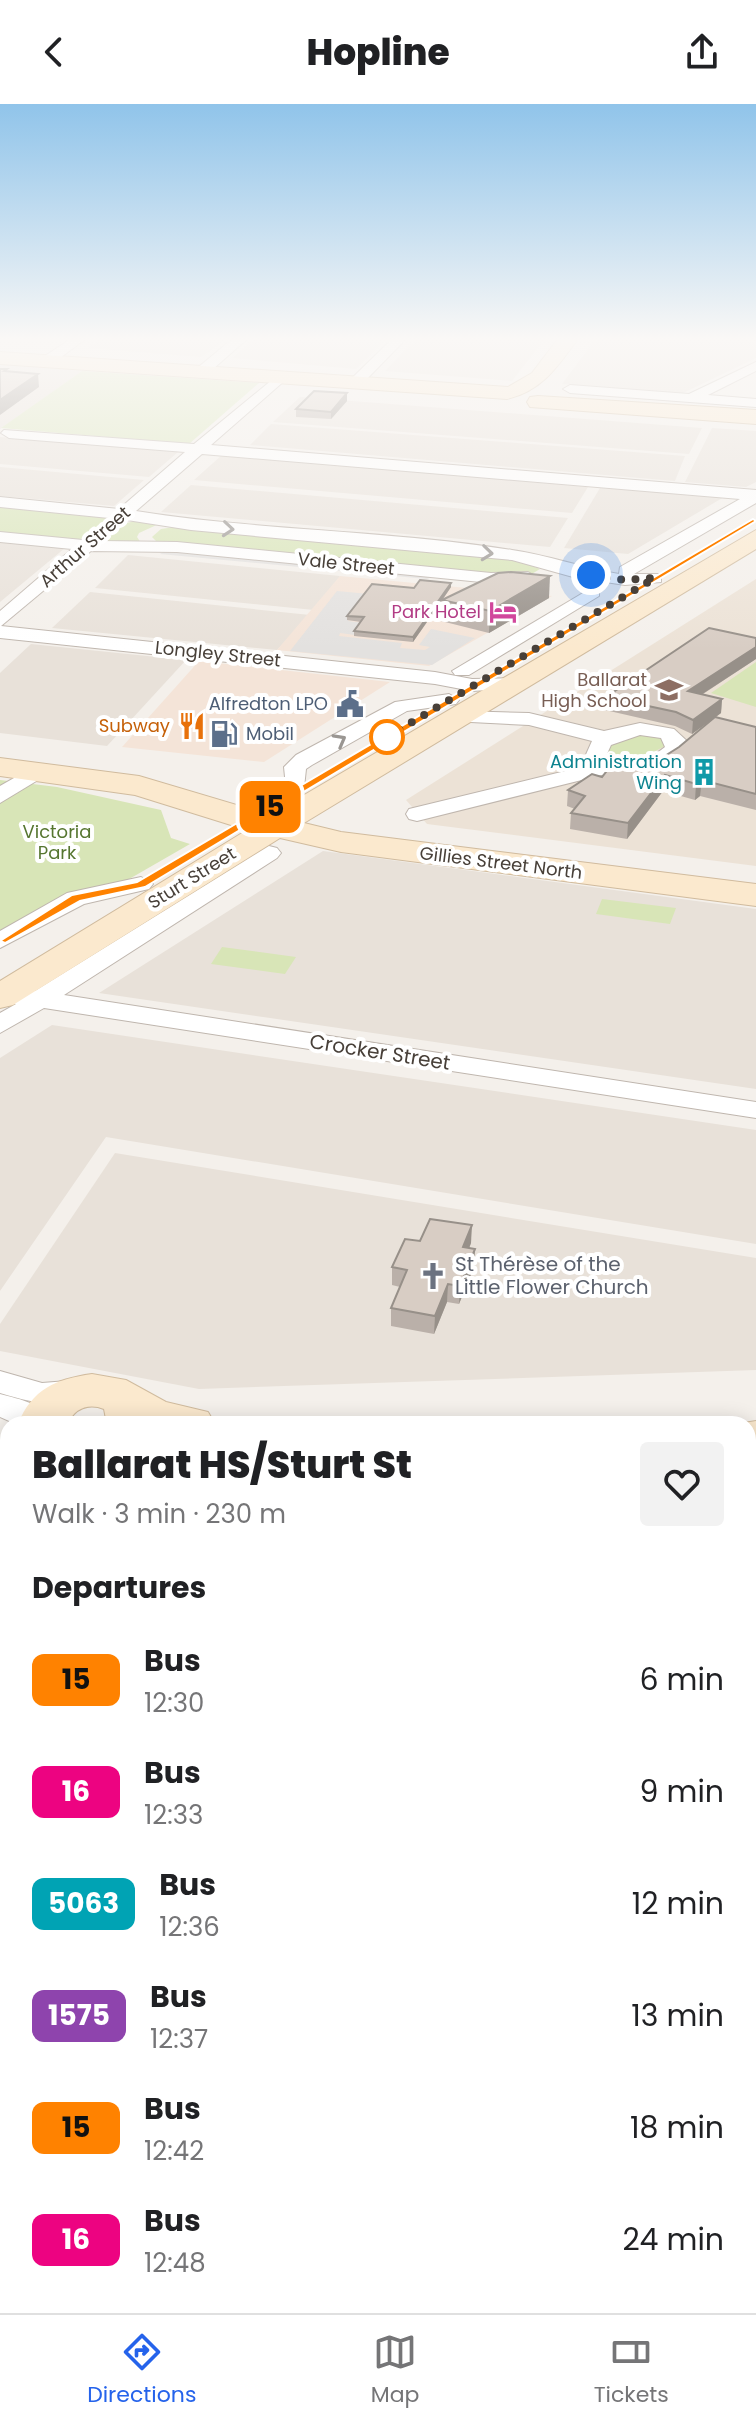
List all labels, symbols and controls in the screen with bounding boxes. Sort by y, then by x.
text: Hopline [306,27,450,78]
icon: back [32,30,76,74]
icon: share [680,30,724,74]
street label: Arthur Street [34,500,135,593]
one-way arrow [222,520,235,537]
one-way arrow [480,544,493,561]
street label: Vale Street [296,546,396,581]
your location [571,555,611,595]
hotel icon: Park Hotel [488,597,518,627]
place label: Park Hotel [392,599,481,624]
street label: Longley Street [154,634,282,673]
place label: Ballarat High School [541,667,647,713]
school or university icon: Ballarat High School [654,675,684,705]
public building icon: Alfredton LPO [335,689,365,719]
place label: Alfredton LPO [209,691,328,716]
restaurant icon: Subway [177,711,207,741]
place label: Subway [99,713,170,738]
fuel station icon: Mobil [209,719,239,749]
unlabelled marker [370,720,404,754]
place label: Mobil [246,721,294,746]
one-way arrow [332,734,346,749]
place label: Administration Wing [550,749,682,795]
building icon: Administration Wing [689,757,719,787]
line badge: 15 [234,781,306,833]
text: 15 [256,787,284,826]
park label: Victoria Park [23,819,91,865]
street label: Gillies Street North [418,840,584,885]
street label: Sturt Street [143,841,241,915]
street label: Crocker Street [308,1027,452,1077]
place label: St Thérèse of the Little Flower Church [455,1250,649,1301]
church icon: St Thérèse of the Little Flower Church [418,1261,448,1291]
text: Ballarat HS/Sturt St [32,1438,412,1491]
button: heart [640,1442,724,1526]
text: Walk · 3 min · 230 m [32,1496,286,1532]
text: Departures [32,1566,206,1609]
text: Bus [144,1639,201,1682]
text: 6 min [639,1658,724,1701]
text: 15 [62,1660,90,1699]
text: 12:30 [144,1685,204,1721]
text: Bus [144,1751,201,1794]
text: 9 min [640,1770,724,1813]
text: 16 [62,1772,90,1811]
text: 12:33 [144,1797,203,1833]
text: Bus [159,1863,216,1906]
text: 12 min [632,1882,724,1925]
text: 5063 [48,1884,119,1923]
text: 12:36 [159,1909,220,1945]
text: Bus [150,1975,207,2018]
text: 13 min [631,1994,724,2037]
text: 1575 [48,1996,110,2035]
text: 12:37 [150,2021,208,2057]
text: Bus [144,2087,201,2130]
text: 18 min [630,2106,724,2149]
text: 15 [62,2108,90,2147]
text: 12:42 [144,2133,204,2169]
text: Bus [144,2199,201,2242]
text: 24 min [622,2218,724,2261]
text: 16 [62,2220,90,2259]
text: 12:48 [144,2245,206,2281]
tab: Directions [87,2330,196,2411]
tab: Map [371,2330,419,2411]
tab: Tickets [594,2330,669,2411]

